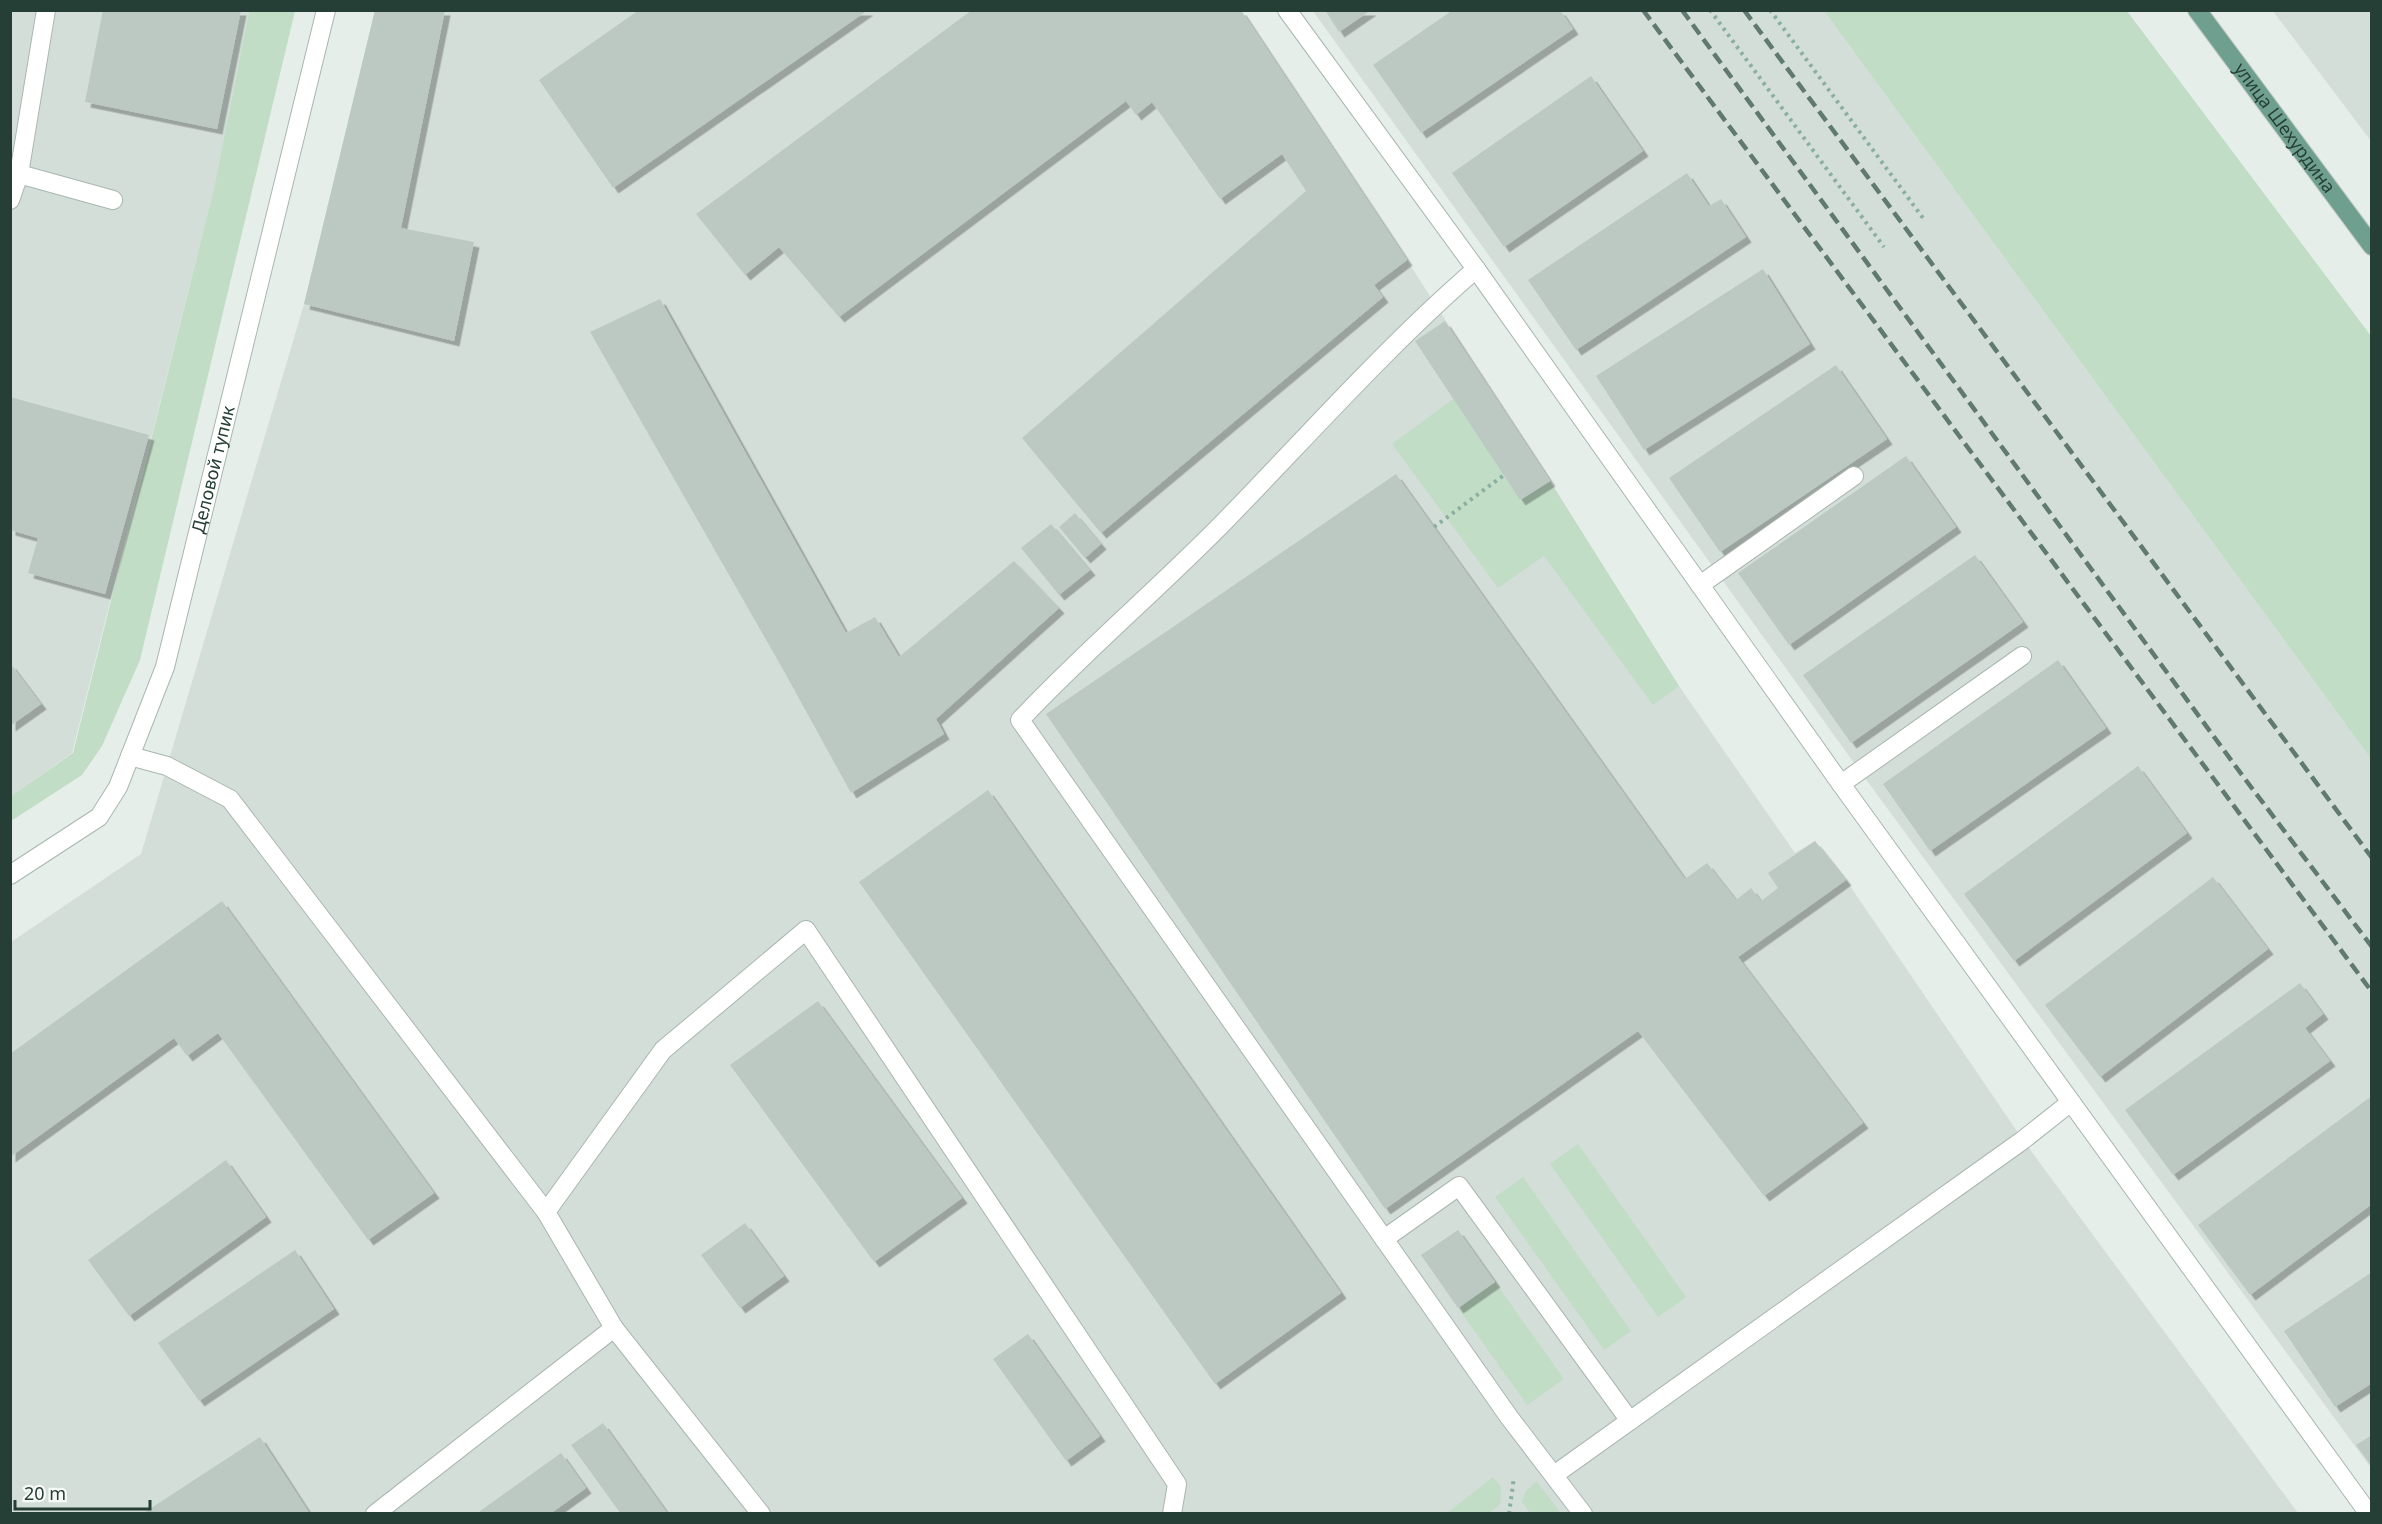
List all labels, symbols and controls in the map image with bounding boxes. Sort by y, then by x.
street label: улица Шехурдина [2229,58,2342,197]
street label: Деловой тупик [185,403,240,535]
scale bar [15,1473,150,1511]
text: 20 m [24,1481,66,1505]

